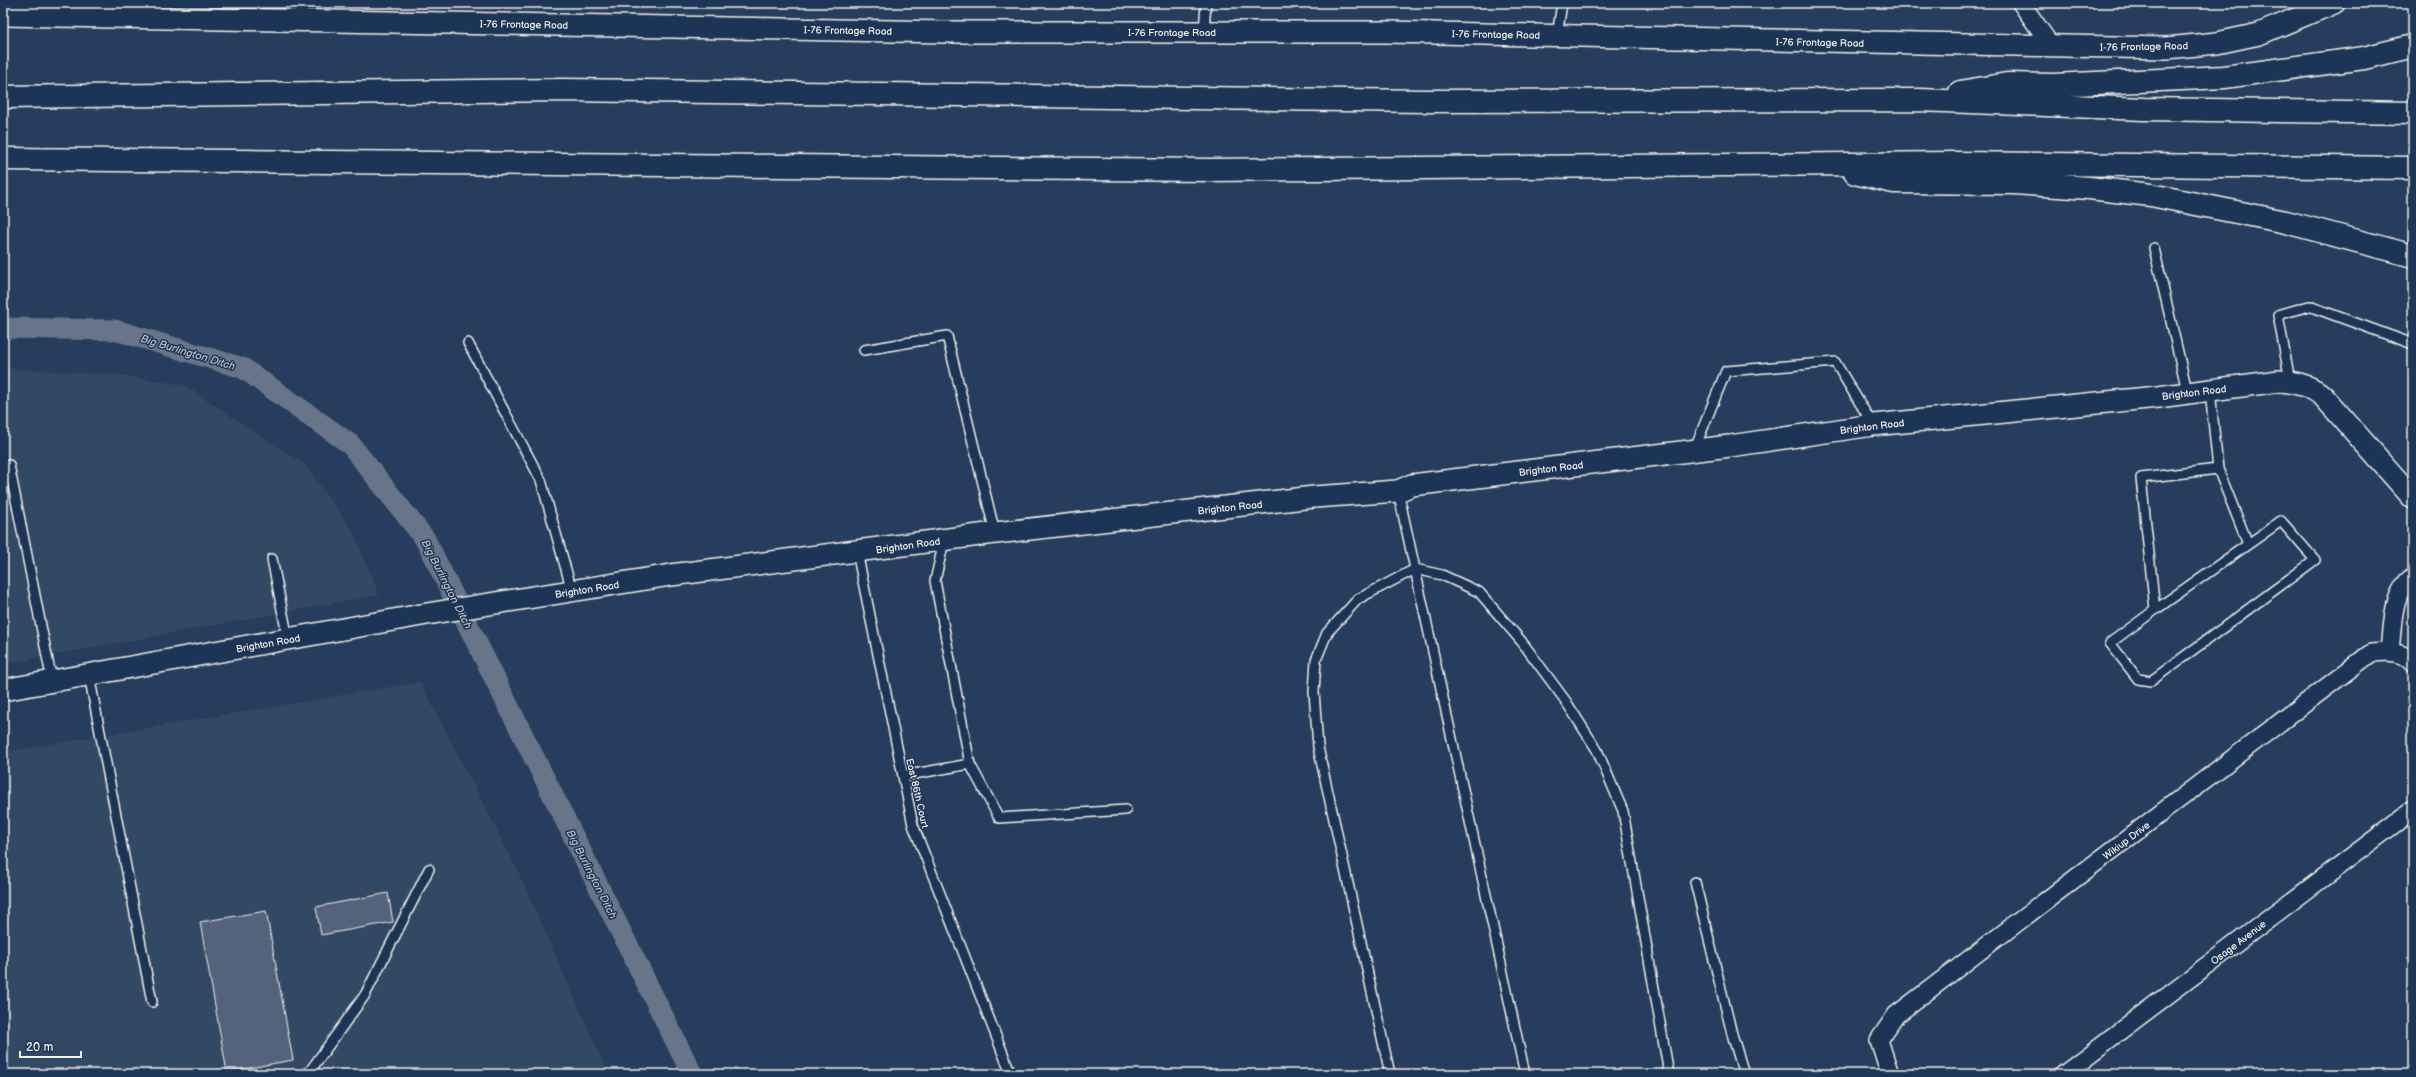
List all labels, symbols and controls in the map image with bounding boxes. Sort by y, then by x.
street label: I-76 Frontage Road [480,18,568,32]
street label: I-76 Frontage Road [804,24,892,38]
street label: I-76 Frontage Road [1128,27,1216,39]
street label: I-76 Frontage Road [1452,28,1540,42]
street label: I-76 Frontage Road [1776,36,1864,50]
street label: I-76 Frontage Road [2100,40,2188,54]
water label: Big Burlington Ditch [139,332,237,373]
street label: Brighton Road [2161,383,2227,403]
street label: Brighton Road [1839,417,1905,437]
street label: Brighton Road [1518,459,1584,479]
street label: Brighton Road [1197,499,1263,517]
street label: Brighton Road [875,535,941,556]
water label: Big Burlington Ditch [418,538,475,631]
street label: Brighton Road [554,579,620,601]
street label: Brighton Road [235,632,302,656]
street label: East 86th Court [903,757,931,829]
street label: Wikiup Drive [2101,819,2153,862]
water label: Big Burlington Ditch [563,828,620,921]
street label: Osage Avenue [2209,918,2269,968]
scale bar [20,1033,81,1059]
text: 20 m [26,1040,53,1055]

